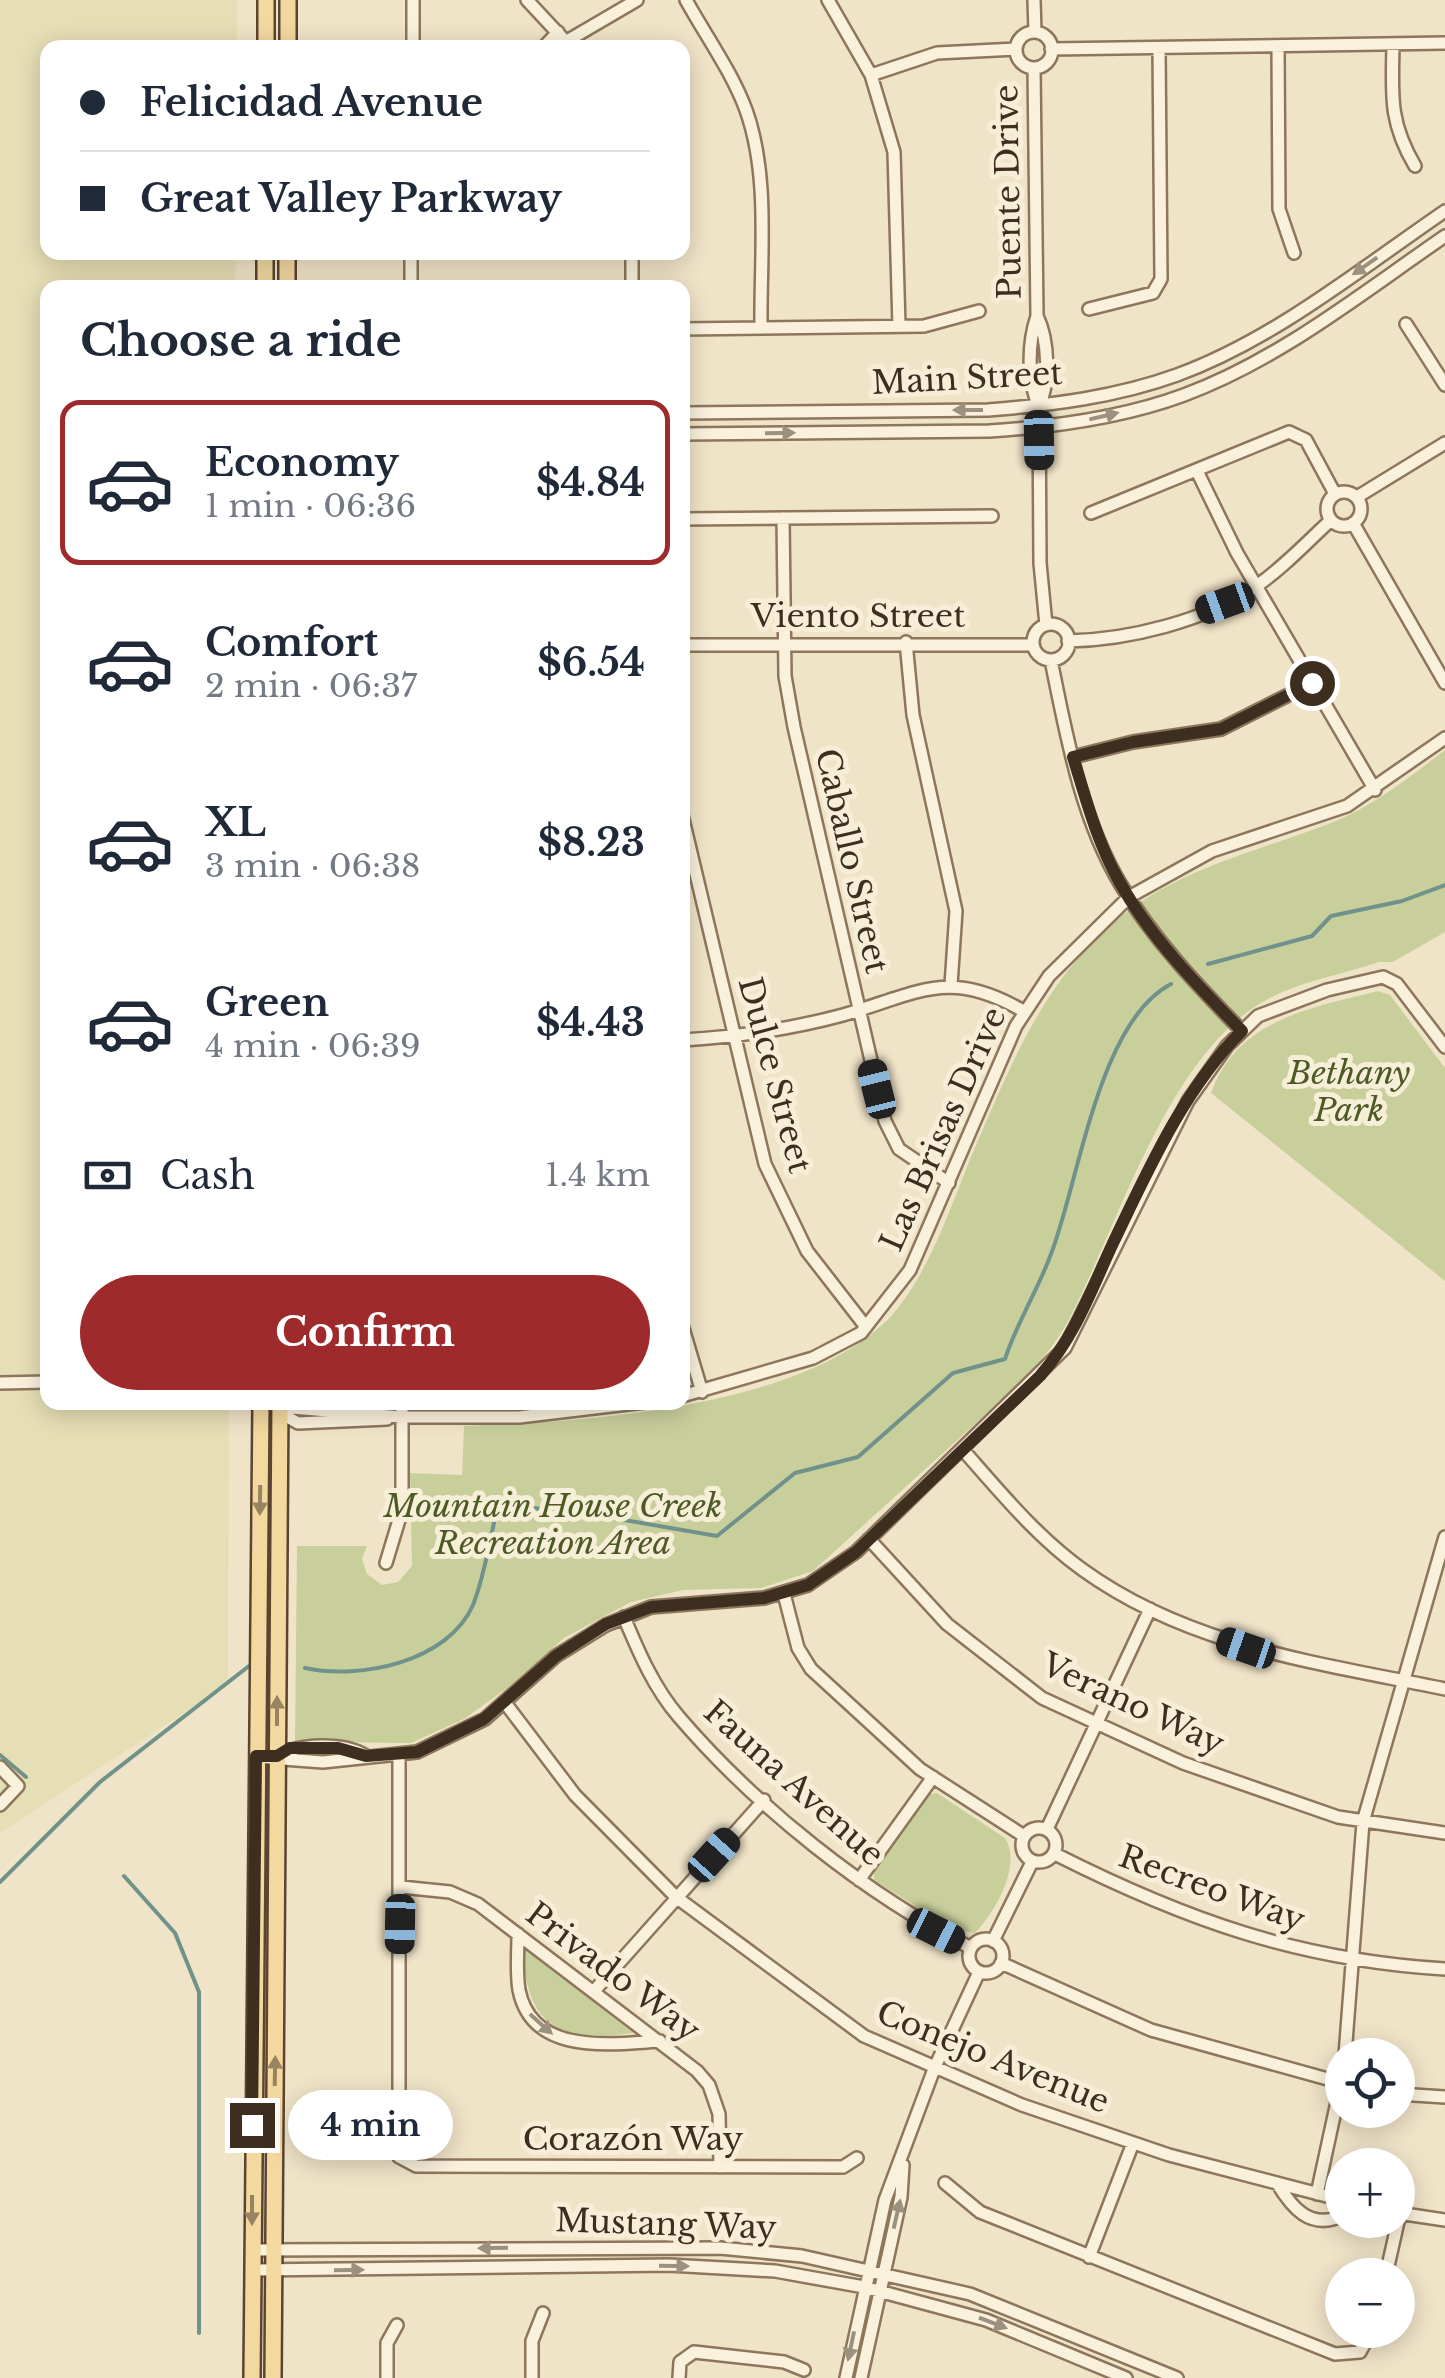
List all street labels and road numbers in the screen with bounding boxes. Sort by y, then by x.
street label: Puente Drive [986,84,1030,300]
street label: Main Street [871,353,1063,403]
street label: Viento Street [750,596,965,636]
street label: Caballo Street [807,745,897,977]
street label: Dulce Street [730,973,820,1177]
street label: Las Brisas Drive [871,1001,1015,1257]
street label: Verano Way [1034,1644,1231,1764]
street label: Fauna Avenue [696,1692,892,1874]
street label: Recreo Way [1114,1836,1311,1940]
street label: Privado Way [518,1894,708,2051]
street label: Conejo Avenue [871,1992,1115,2122]
street label: Corazón Way [523,2119,744,2159]
street label: Mustang Way [555,2200,778,2248]

